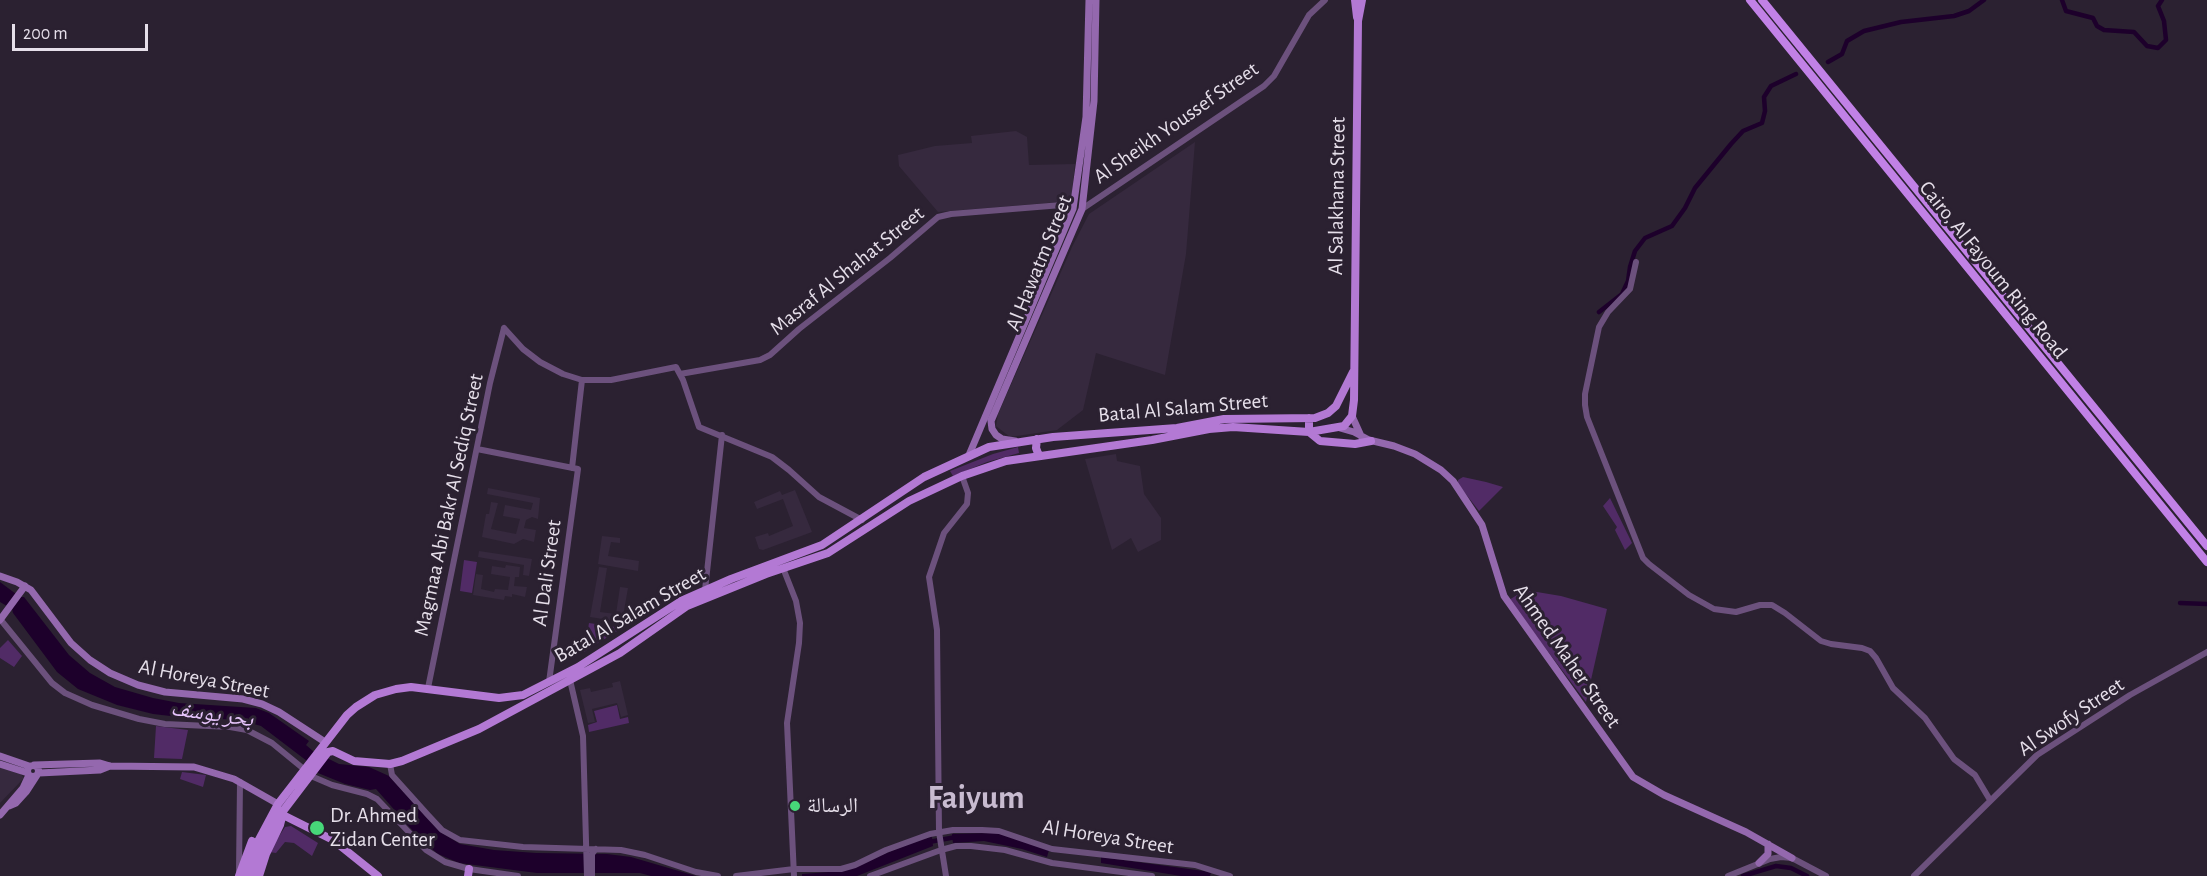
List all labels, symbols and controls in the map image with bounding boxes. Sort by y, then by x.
scale bar [15,12,152,50]
text: 200 m [23,25,68,43]
street label: Al Sheikh Youssef Street [1089,57,1263,189]
street label: Al Salakhana Street [1323,117,1351,275]
street label: Cairo, Al Fayoum Ring Road [1913,176,2073,364]
street label: Al Hawatm Street [1000,191,1078,335]
street label: Masraf Al Shahat Street [765,201,929,341]
street label: Magmaa Abi Bakr Al Sediq Street [409,371,489,639]
street label: Batal Al Salam Street [1097,388,1269,428]
street label: Al Dali Street [527,518,567,628]
street label: Batal Al Salam Street [550,561,710,669]
street label: Ahmed Maher Street [1508,579,1626,733]
street label: Al Horeya Street [137,654,271,704]
street label: Al Swofy Street [2013,672,2129,762]
water label: بحر يوسف [169,695,255,733]
district label: Faiyum [927,778,1025,818]
place label: الرسالة [807,793,858,819]
marker: الرسالة [788,799,802,813]
place label: Dr. Ahmed Zidan Center [330,803,435,853]
street label: Al Horeya Street [1041,814,1175,860]
marker: Dr. Ahmed Zidan Center [308,819,326,837]

